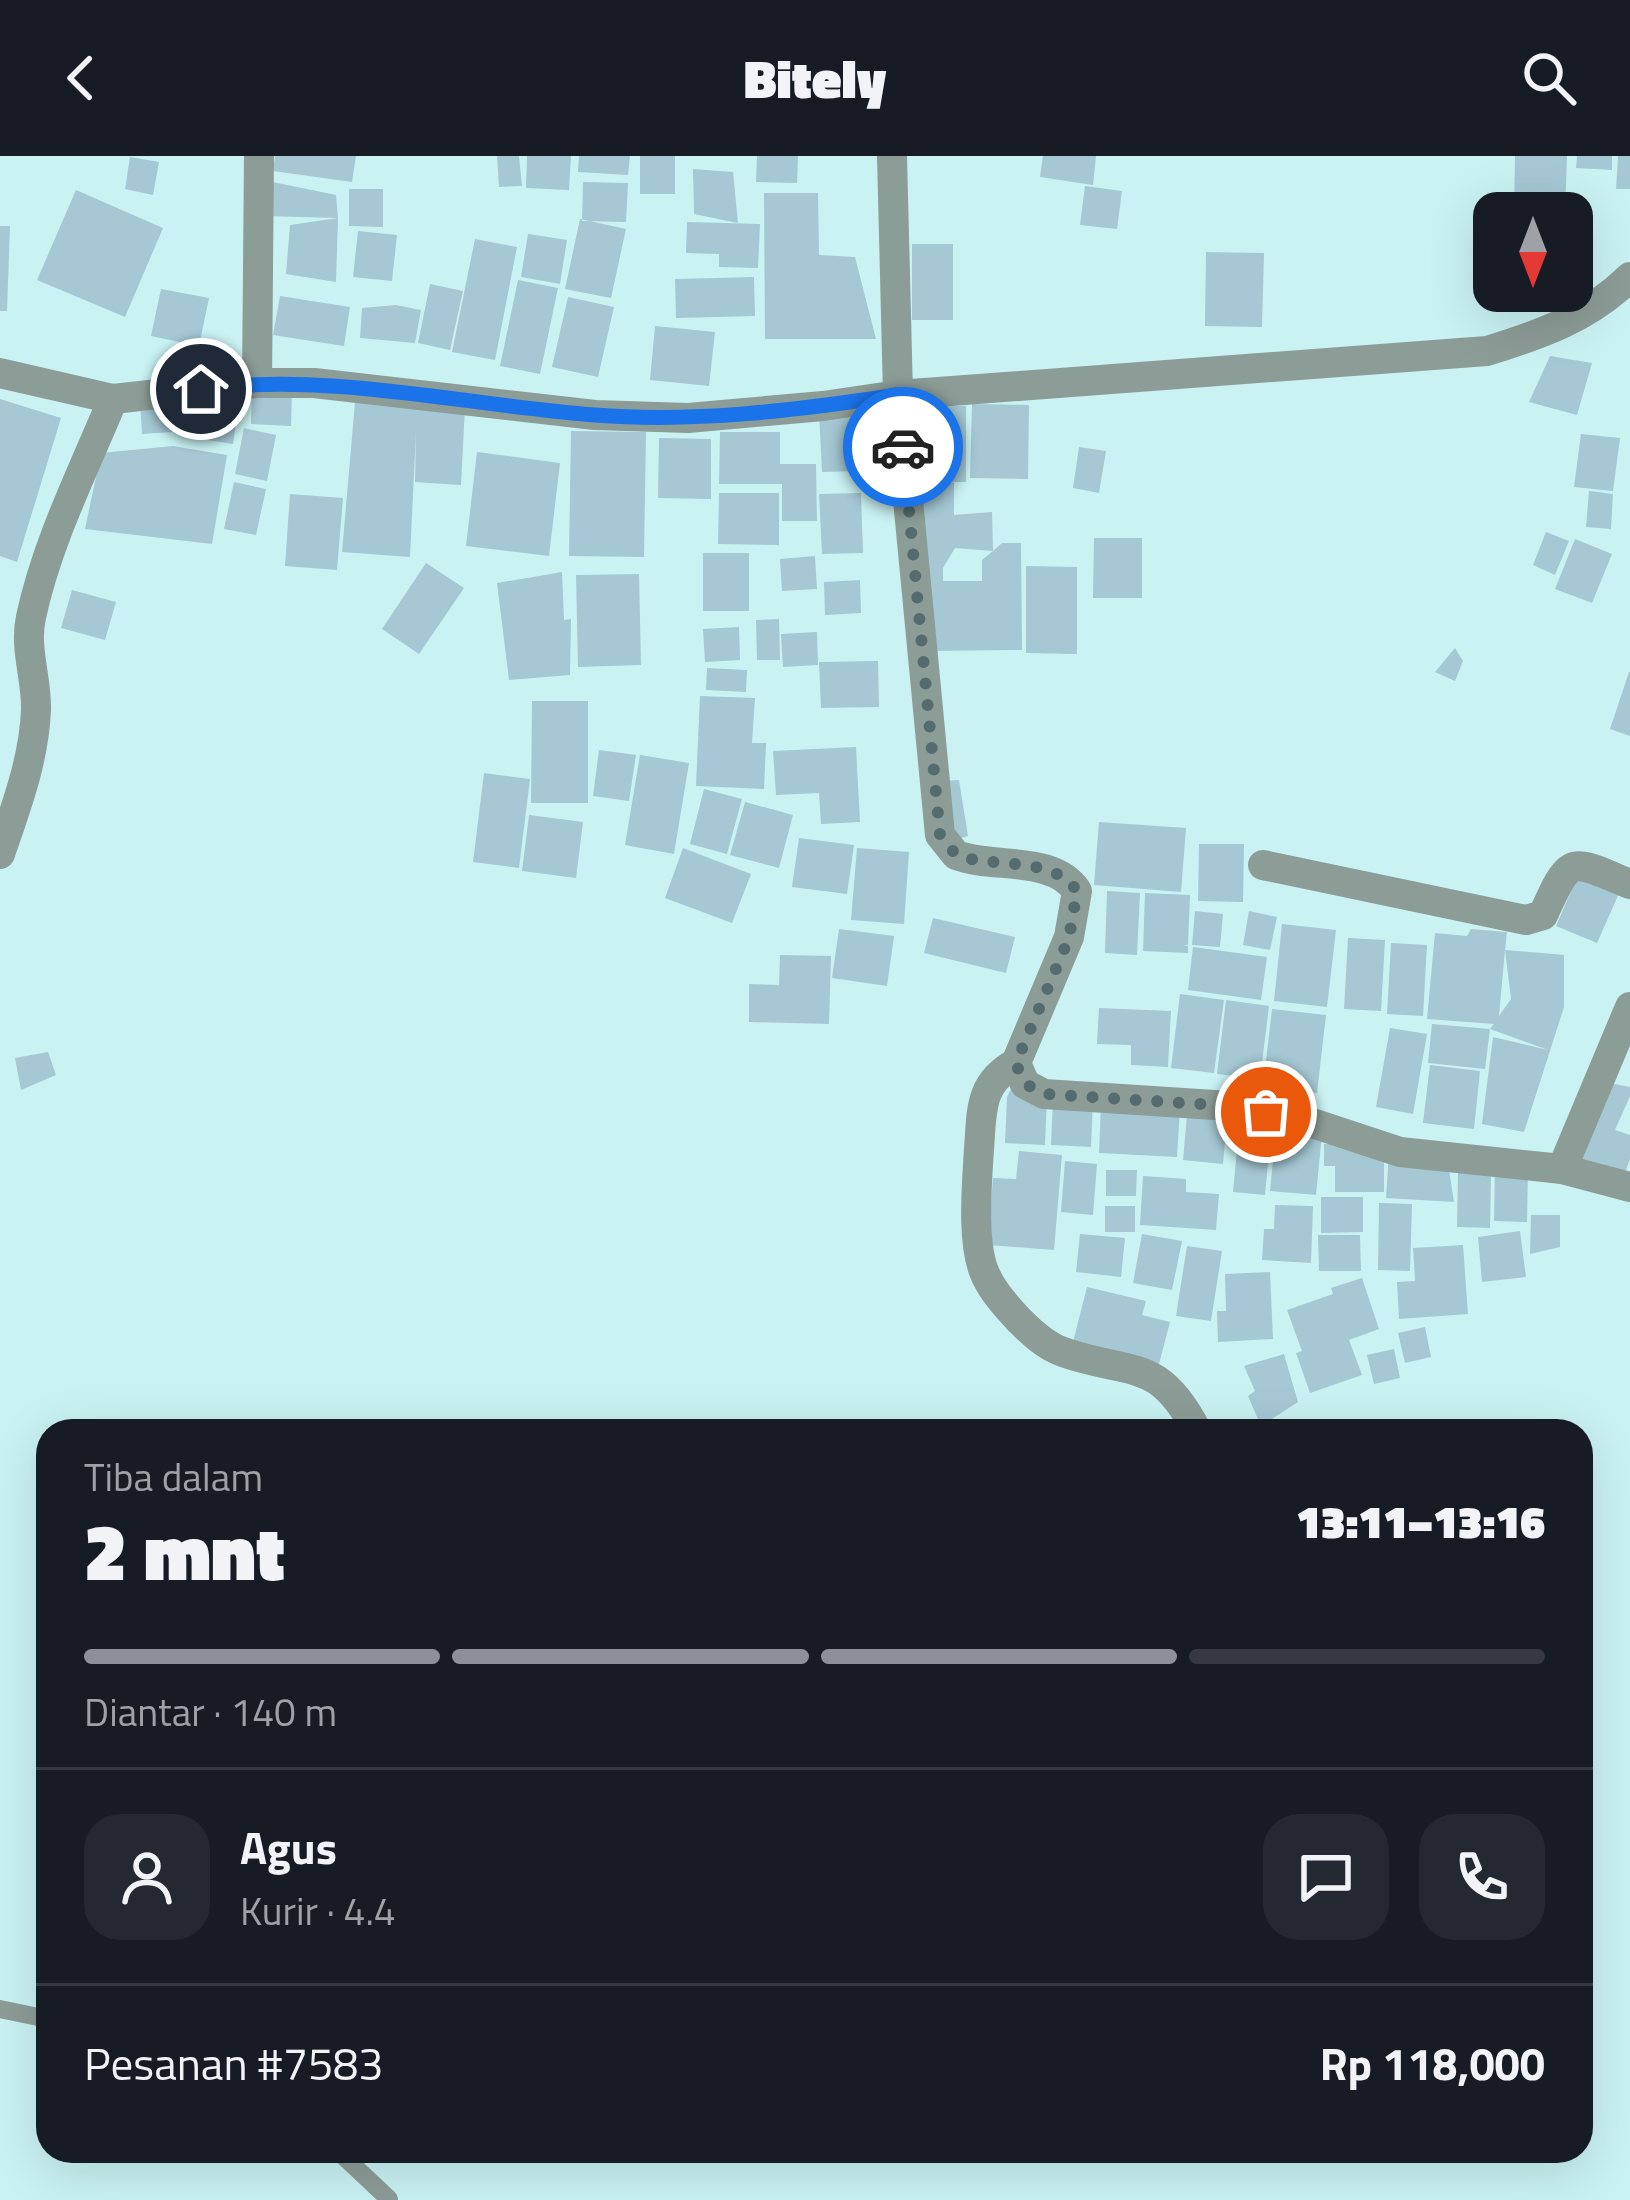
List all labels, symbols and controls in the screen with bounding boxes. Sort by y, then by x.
text: Bitely [744,37,886,119]
icon: back [48,45,114,111]
icon: search [1516,45,1582,111]
north arrow [1473,192,1593,312]
map controls [1473,192,1593,312]
pin [150,338,252,440]
icon: home [168,356,234,422]
courier [843,387,963,507]
icon: car [870,414,936,480]
pin [1215,1061,1317,1163]
icon: bag [1233,1079,1299,1145]
text: Tiba dalam [84,1447,263,1506]
text: 13:11–13:16 [1296,1487,1545,1555]
text: 2 mnt [84,1492,285,1610]
text: Diantar · 140 m [84,1682,337,1741]
text: Agus [240,1813,337,1881]
button: person [84,1814,210,1940]
button: chat [1263,1814,1389,1940]
button: phone [1419,1814,1545,1940]
text: Kurir · 4.4 [240,1881,396,1940]
text: Pesanan #7583 [84,2029,383,2097]
text: Rp 118,000 [1320,2029,1545,2097]

